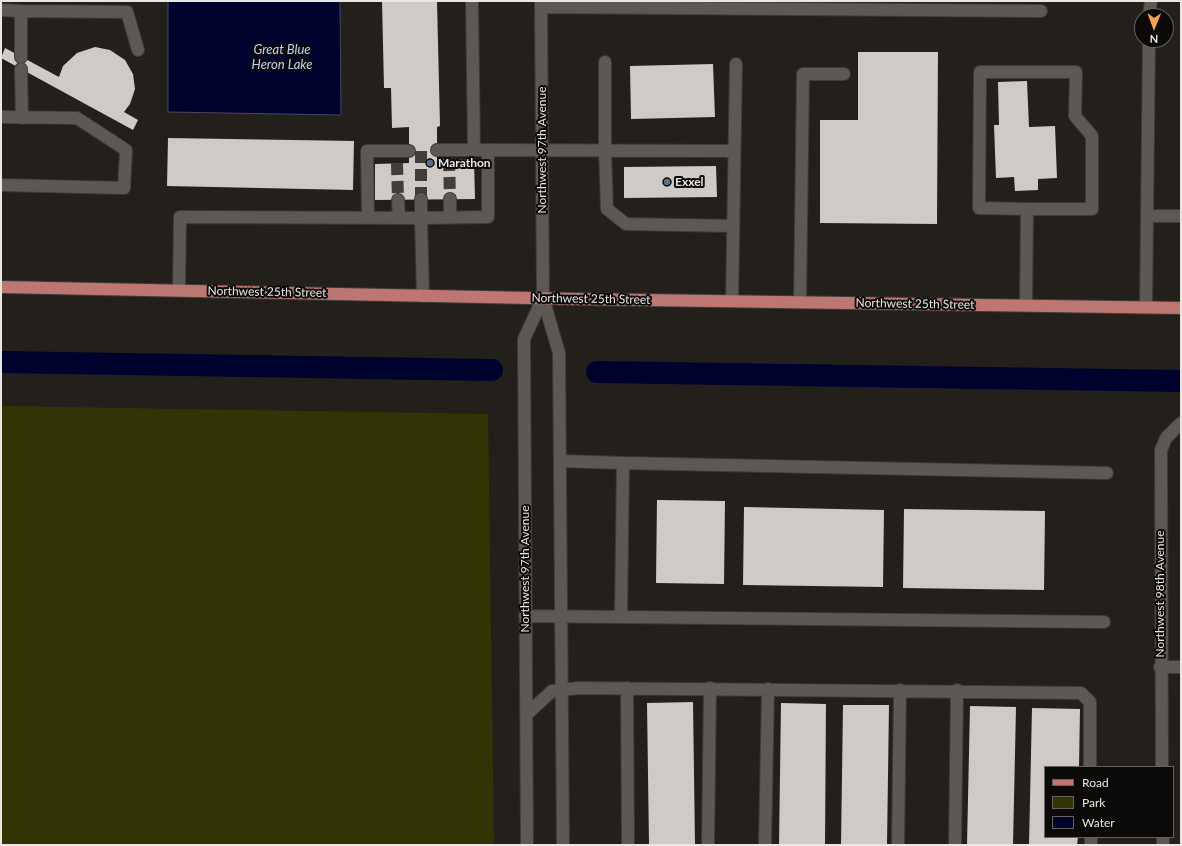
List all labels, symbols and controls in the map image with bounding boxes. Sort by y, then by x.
north arrow [1134,8,1174,48]
text: N [1149,33,1158,46]
water label: Great Blue Heron Lake [252,42,312,73]
street label: Northwest 97th Avenue [535,86,549,214]
place label: Marathon [438,156,491,170]
marker: Marathon [425,158,435,168]
place label: Exxel [675,175,704,189]
marker: Exxel [662,177,672,187]
street label: Northwest 25th Street [207,284,327,300]
street label: Northwest 25th Street [531,291,651,307]
street label: Northwest 25th Street [855,296,975,312]
street label: Northwest 97th Avenue [518,505,532,633]
street label: Northwest 98th Avenue [1153,530,1167,658]
legend [1044,766,1174,838]
text: Road [1082,775,1109,790]
text: Park [1082,795,1105,810]
text: Water [1082,815,1115,830]

